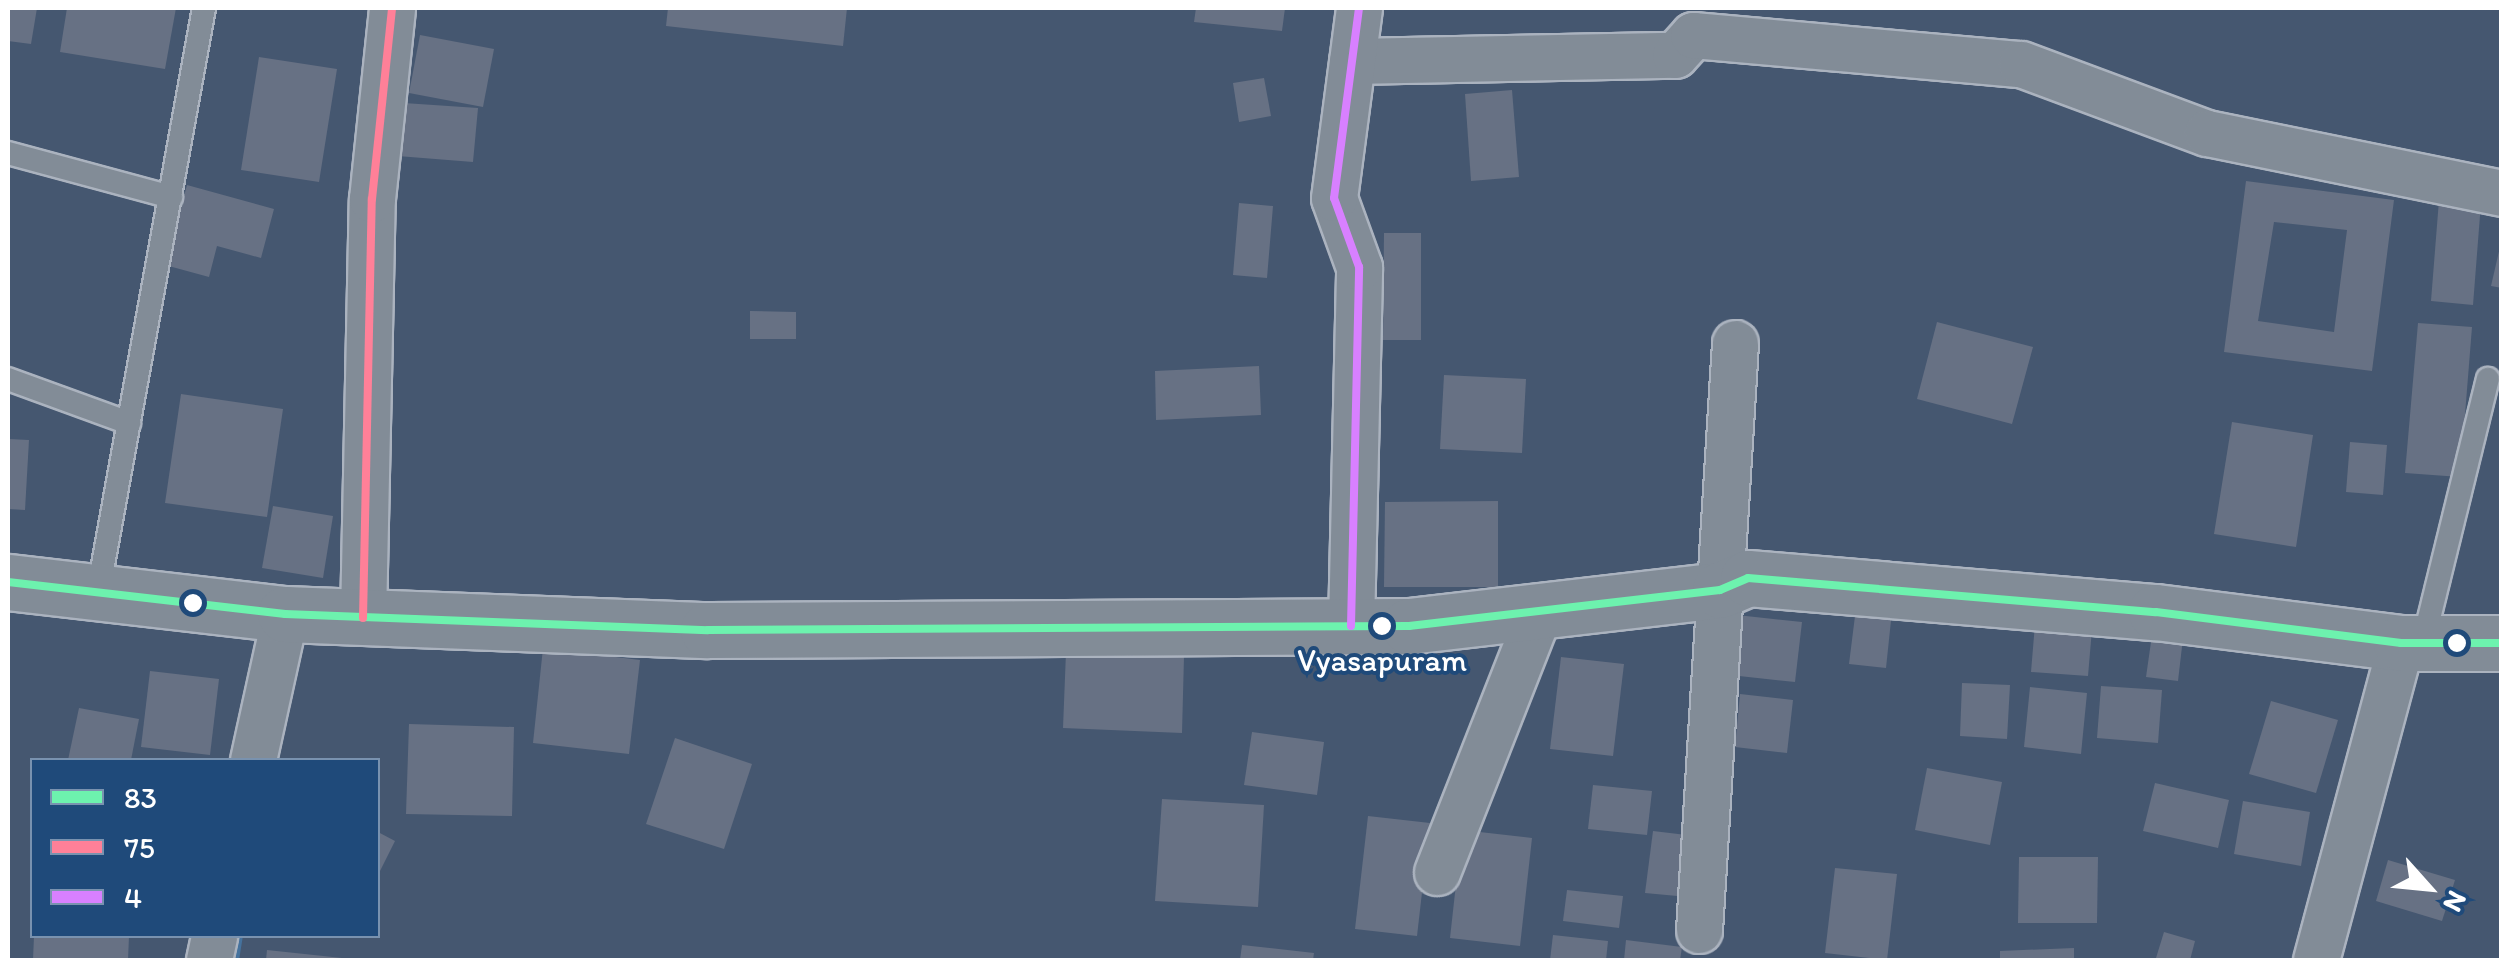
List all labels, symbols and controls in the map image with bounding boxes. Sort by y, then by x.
unlabelled marker [183,593,203,613]
marker: Vyasapuram [1372,616,1392,636]
unlabelled marker [2447,633,2467,653]
place label: Vyasapuram [1297,641,1467,679]
legend [30,758,380,938]
text: 83 [124,779,157,816]
text: 75 [124,829,155,866]
north arrow [2379,838,2479,938]
text: 4 [124,879,142,916]
text: N [2436,885,2475,918]

